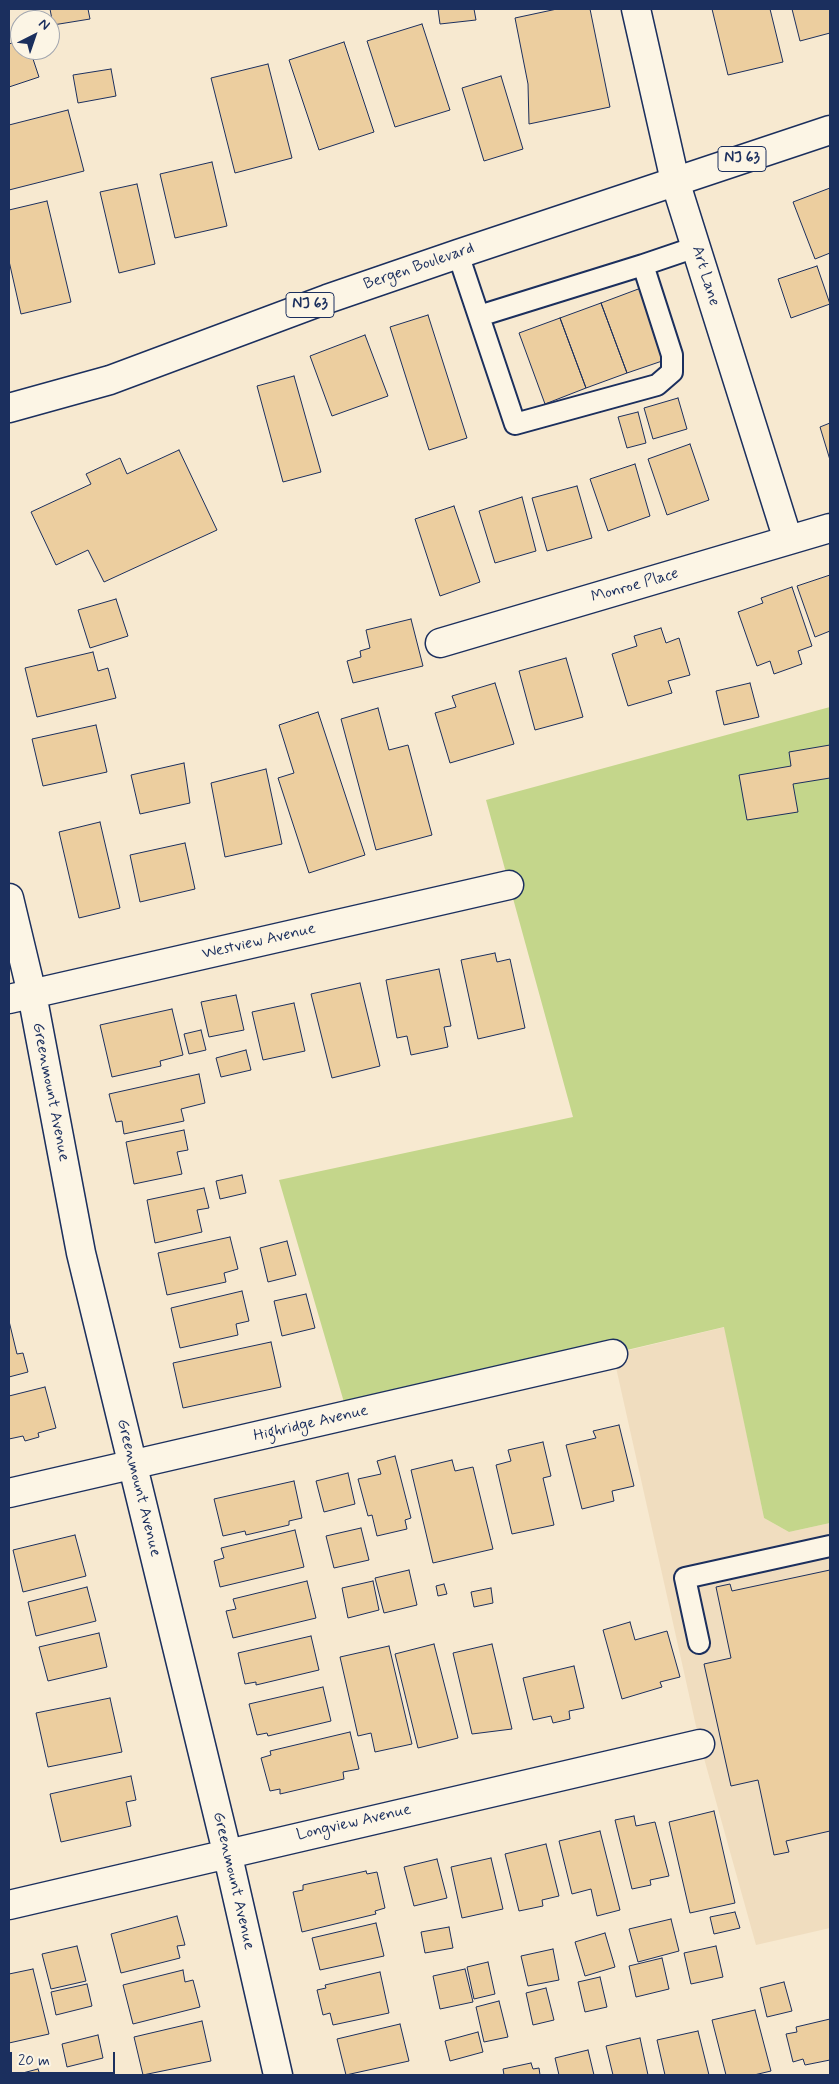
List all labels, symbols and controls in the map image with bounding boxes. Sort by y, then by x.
north arrow [10,10,60,60]
text: N [35,15,54,34]
road number: NJ 63 [718,146,766,172]
street label: Bergen Boulevard [361,239,477,295]
street label: Art Lane [687,244,723,308]
road number: NJ 63 [286,292,334,318]
street label: Monroe Place [589,564,681,608]
street label: Westview Avenue [200,920,318,964]
street label: Greenmount Avenue [27,1021,73,1163]
street label: Highridge Avenue [252,1401,370,1447]
street label: Greenmount Avenue [112,1417,164,1559]
street label: Longview Avenue [295,1800,413,1846]
street label: Greenmount Avenue [208,1810,258,1952]
scale bar [12,2042,118,2074]
text: 20 m [18,2051,50,2071]

